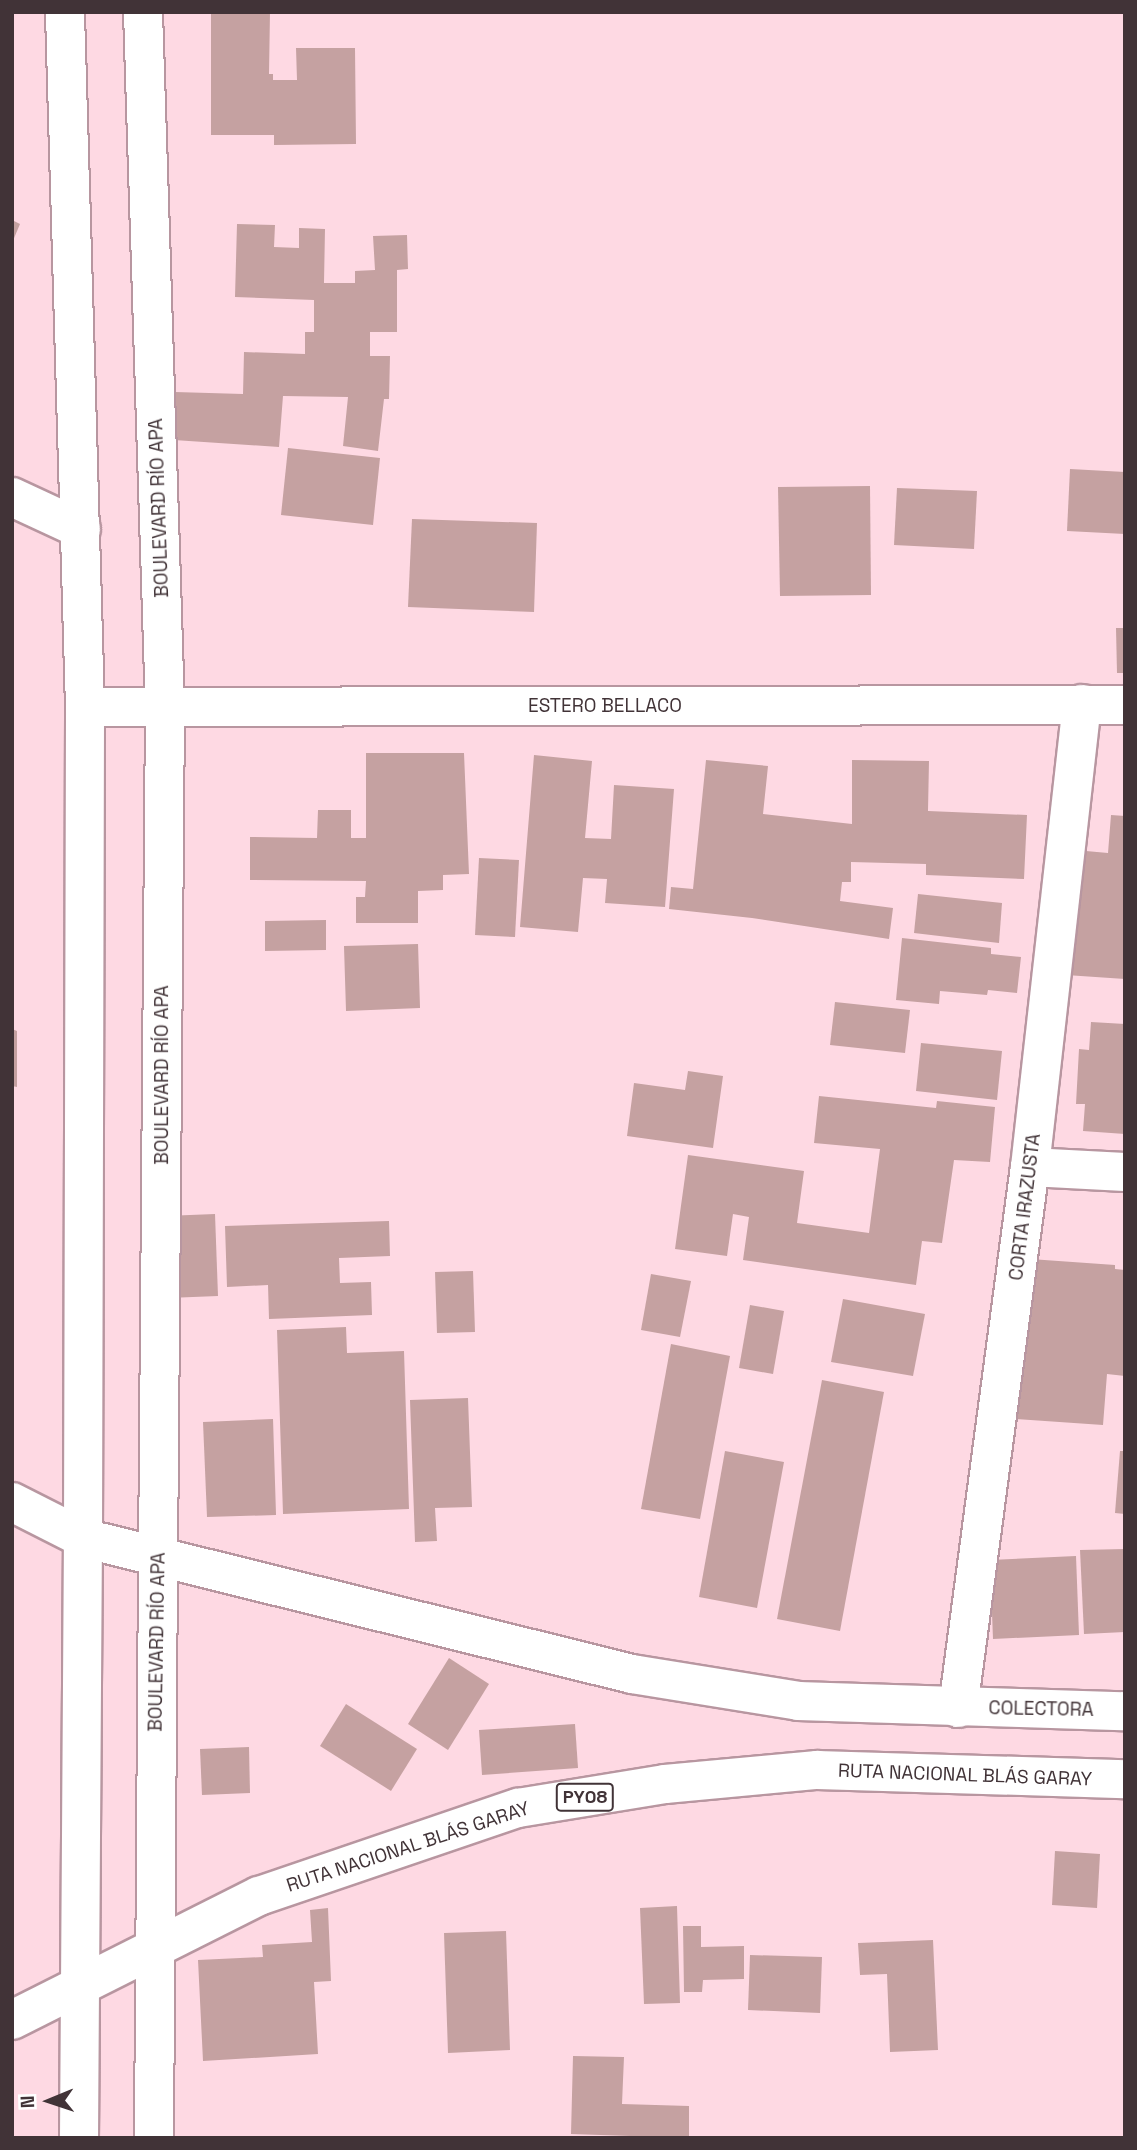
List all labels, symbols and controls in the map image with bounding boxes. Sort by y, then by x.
street label: BOULEVARD RÍO APA [144,418,174,598]
street label: ESTERO BELLACO [528,695,682,717]
street label: BOULEVARD RÍO APA [151,985,173,1165]
street label: CORTA IRAZUSTA [1005,1132,1045,1282]
street label: BOULEVARD RÍO APA [144,1552,170,1732]
street label: COLECTORA [988,1697,1094,1721]
street label: RUTA NACIONAL BLÁS GARAY [837,1759,1093,1791]
road number: PY08 [555,1782,615,1812]
street label: RUTA NACIONAL BLÁS GARAY [283,1797,533,1897]
north arrow [14,2066,84,2136]
text: N [15,2095,40,2109]

